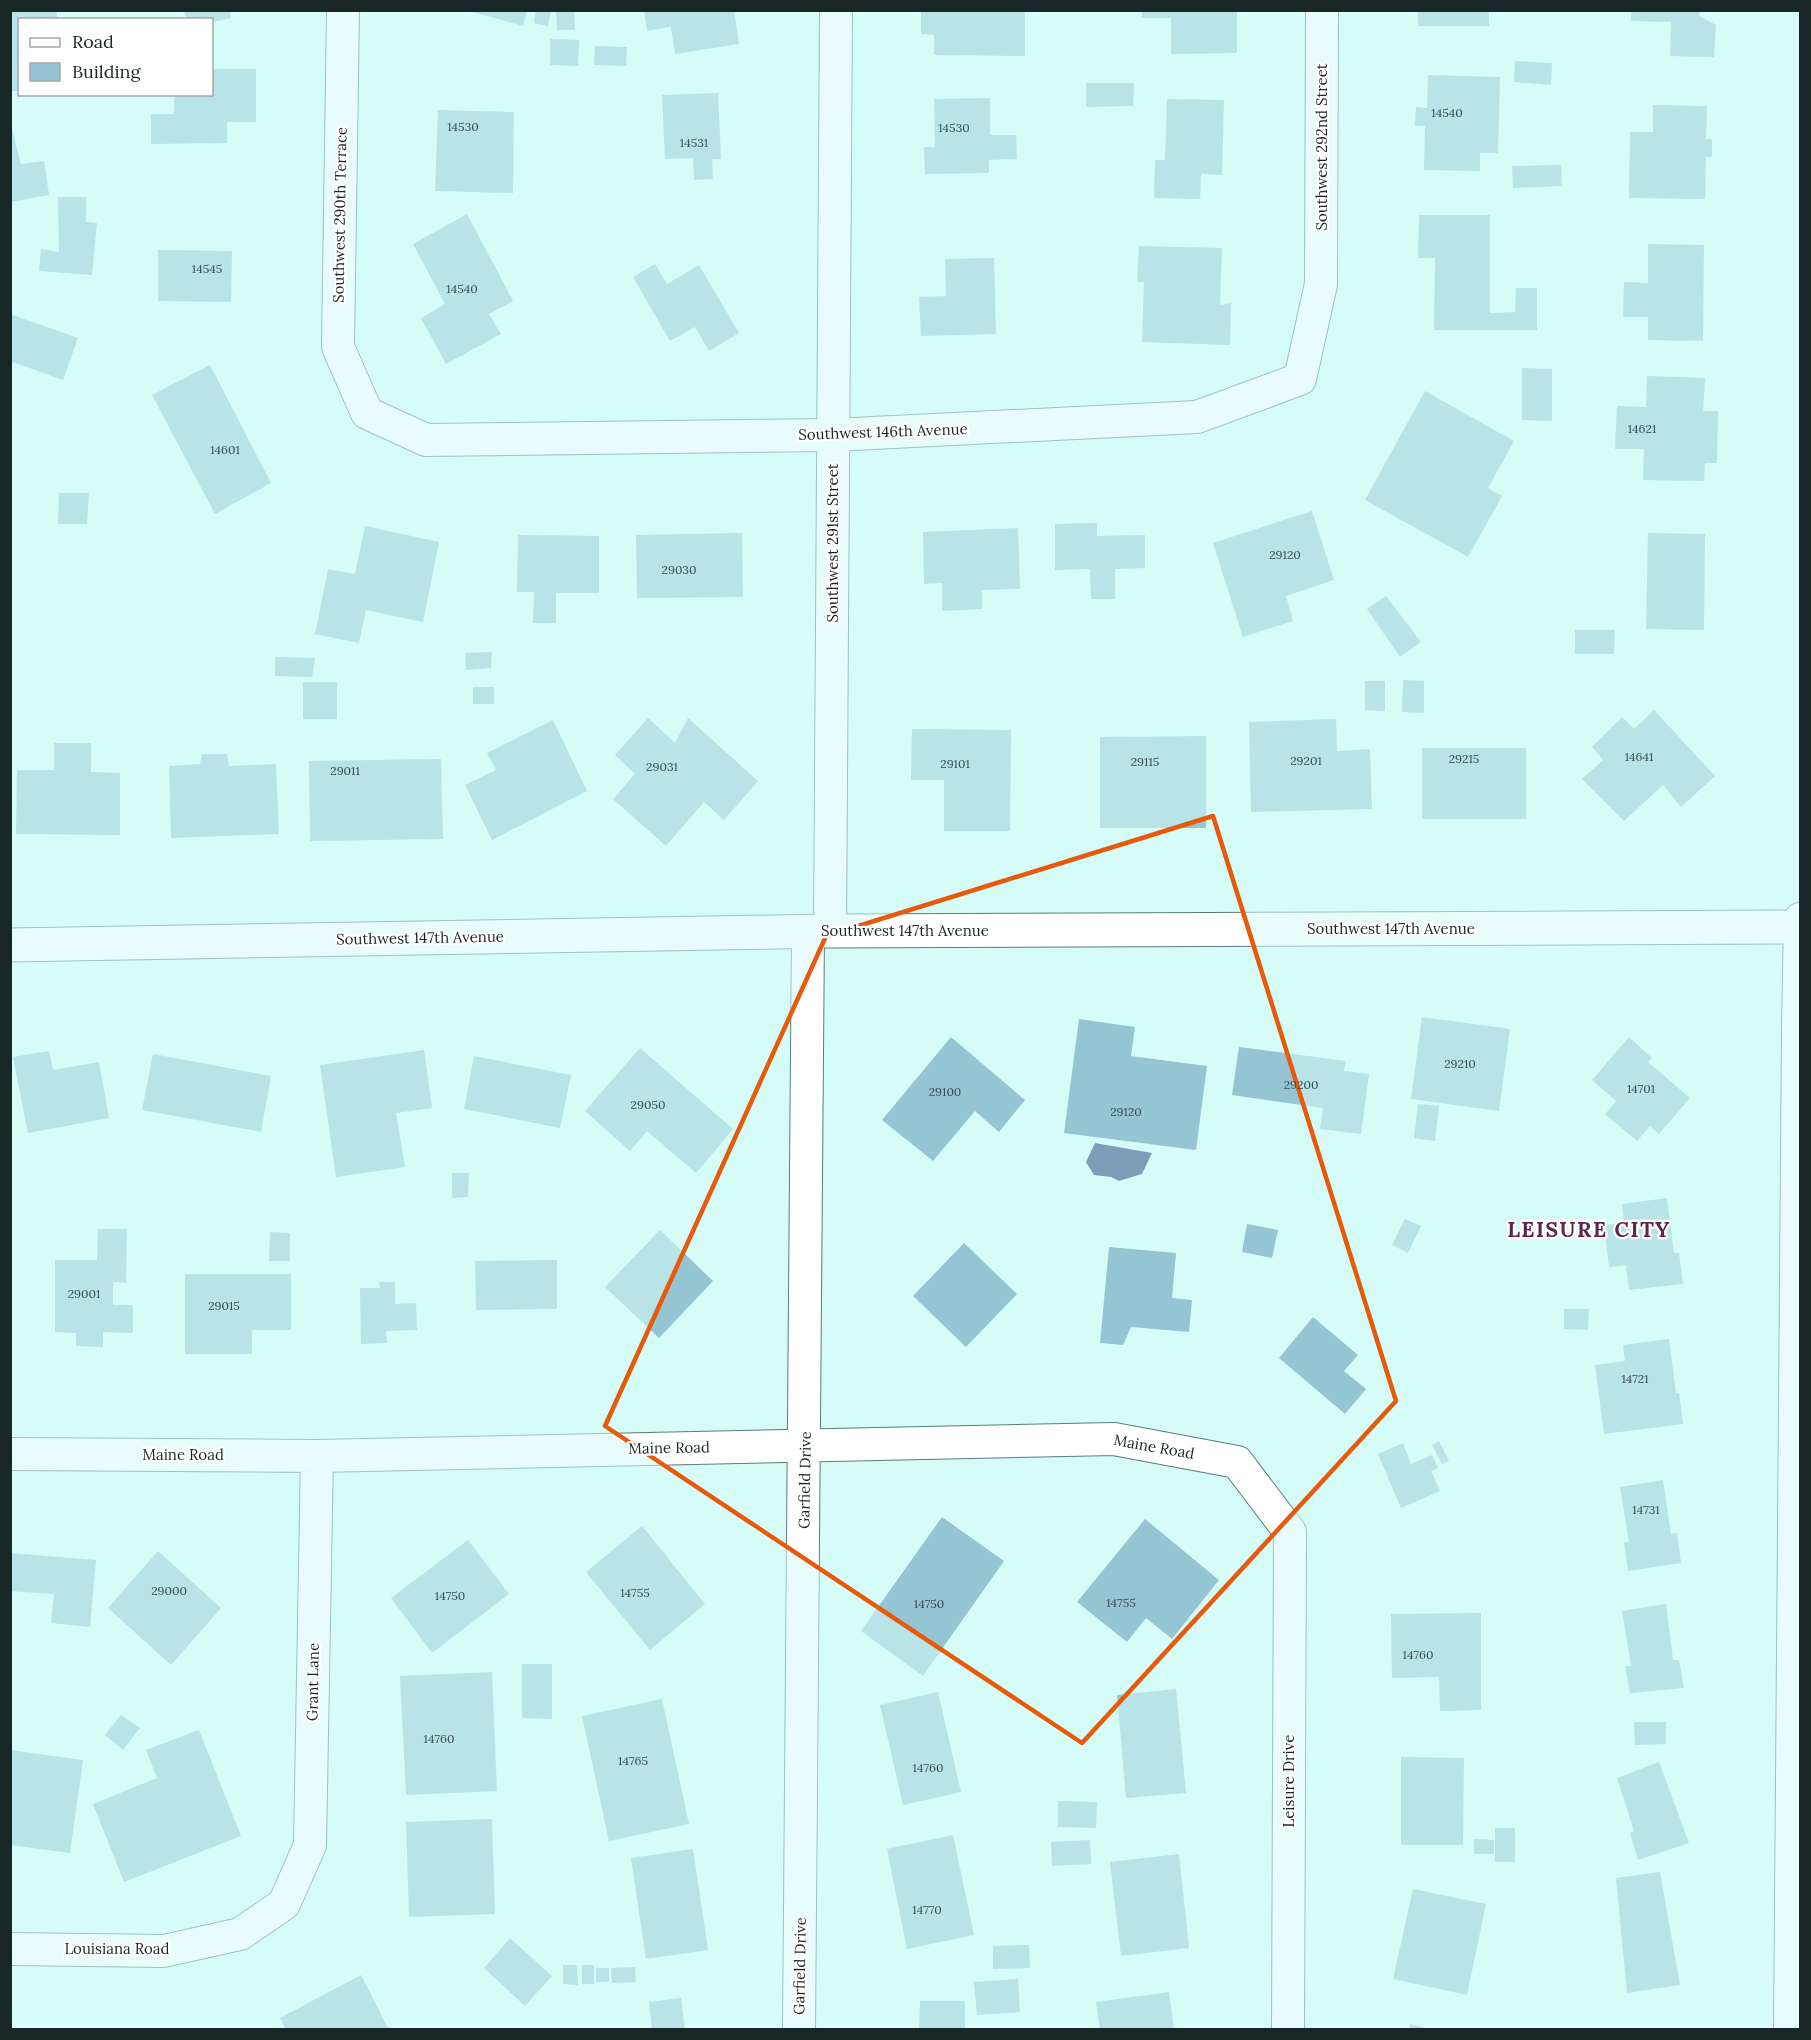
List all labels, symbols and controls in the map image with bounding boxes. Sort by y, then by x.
legend [18,18,213,96]
text: Road [72,30,114,53]
text: Building [72,60,142,83]
street label: Southwest 292nd Street [1312,63,1331,230]
house number: 14540 [1431,105,1463,120]
house number: 14530 [447,119,479,134]
house number: 14530 [938,120,970,135]
street label: Southwest 290th Terrace [328,127,351,303]
house number: 14531 [680,135,708,150]
house number: 14545 [192,261,222,276]
house number: 14540 [446,281,478,296]
street label: Southwest 146th Avenue [798,419,968,444]
house number: 14621 [1628,421,1656,436]
house number: 14601 [210,442,240,457]
street label: Southwest 291st Street [823,463,842,623]
house number: 29120 [1269,547,1301,562]
house number: 29030 [662,562,696,577]
house number: 14641 [1625,749,1653,764]
house number: 29215 [1449,751,1479,766]
house number: 29201 [1290,753,1322,768]
house number: 29115 [1131,754,1159,769]
house number: 29101 [940,756,970,771]
house number: 29031 [646,759,678,774]
house number: 29011 [330,763,360,778]
street label: Southwest 147th Avenue [1307,919,1475,938]
street label: Southwest 147th Avenue [821,921,989,940]
street label: Southwest 147th Avenue [336,927,504,948]
house number: 29210 [1444,1056,1476,1071]
house number: 29200 [1284,1077,1318,1092]
house number: 14701 [1627,1081,1655,1096]
house number: 29100 [929,1084,961,1099]
house number: 29050 [631,1097,665,1112]
house number: 29120 [1110,1104,1142,1119]
district label: LEISURE CITY [1507,1216,1671,1243]
house number: 29001 [68,1286,100,1301]
house number: 29015 [208,1298,240,1313]
house number: 14721 [1621,1371,1649,1386]
street label: Maine Road [1112,1430,1196,1463]
street label: Garfield Drive [794,1431,815,1529]
street label: Maine Road [628,1437,710,1458]
street label: Maine Road [142,1445,224,1464]
house number: 14731 [1632,1502,1660,1517]
house number: 29000 [151,1583,187,1598]
house number: 14755 [620,1585,650,1600]
house number: 14750 [435,1588,465,1603]
house number: 14755 [1106,1595,1136,1610]
house number: 14750 [914,1596,944,1611]
street label: Grant Lane [302,1643,323,1721]
house number: 14760 [1403,1647,1433,1662]
house number: 14760 [424,1731,454,1746]
street label: Leisure Drive [1279,1735,1298,1827]
house number: 14765 [618,1753,648,1768]
house number: 14760 [913,1760,943,1775]
house number: 14770 [912,1902,942,1917]
street label: Garfield Drive [789,1917,810,2015]
street label: Louisiana Road [64,1939,170,1958]

